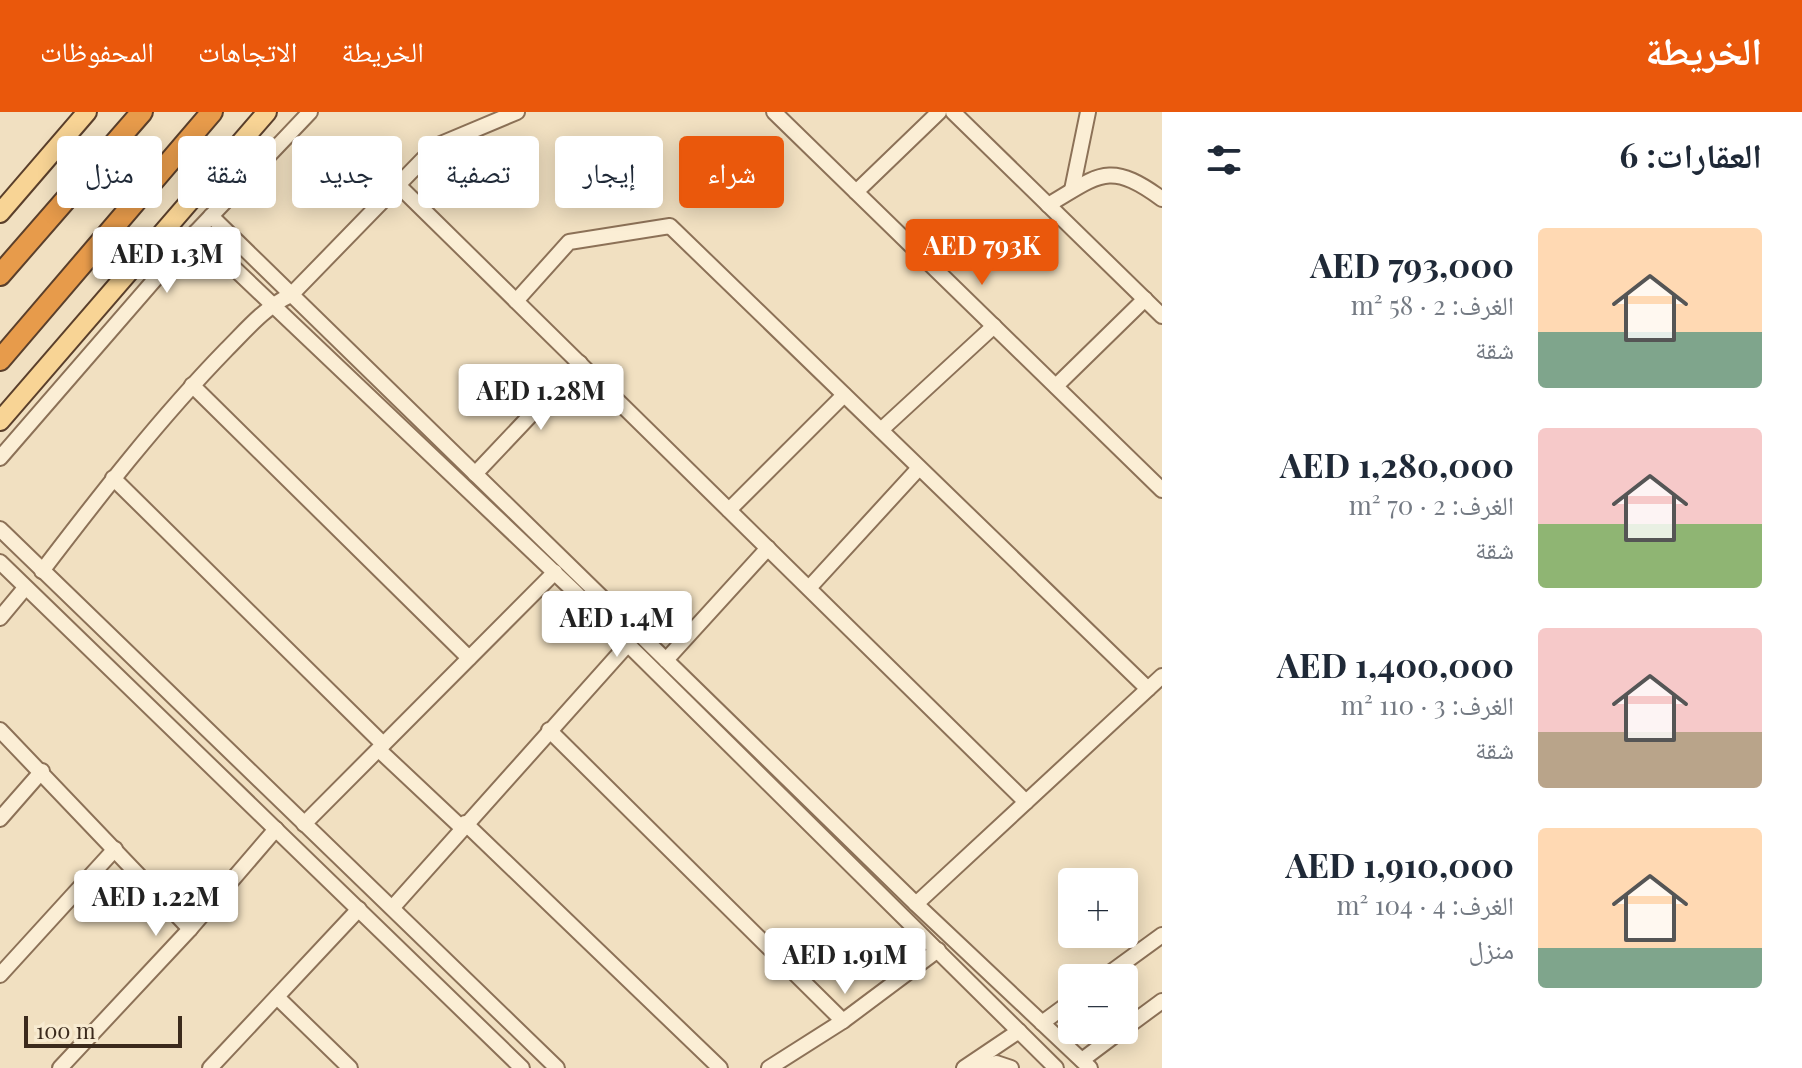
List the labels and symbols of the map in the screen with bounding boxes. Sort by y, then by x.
pin: AED 793K [899,219,1065,287]
pin: AED 1.3M [84,227,250,295]
pin: AED 1.28M [449,364,633,432]
pin: AED 1.4M [534,591,700,659]
pin: AED 1.22M [64,870,248,938]
pin: AED 1.91M [753,928,937,996]
scale bar [24,1012,182,1048]

